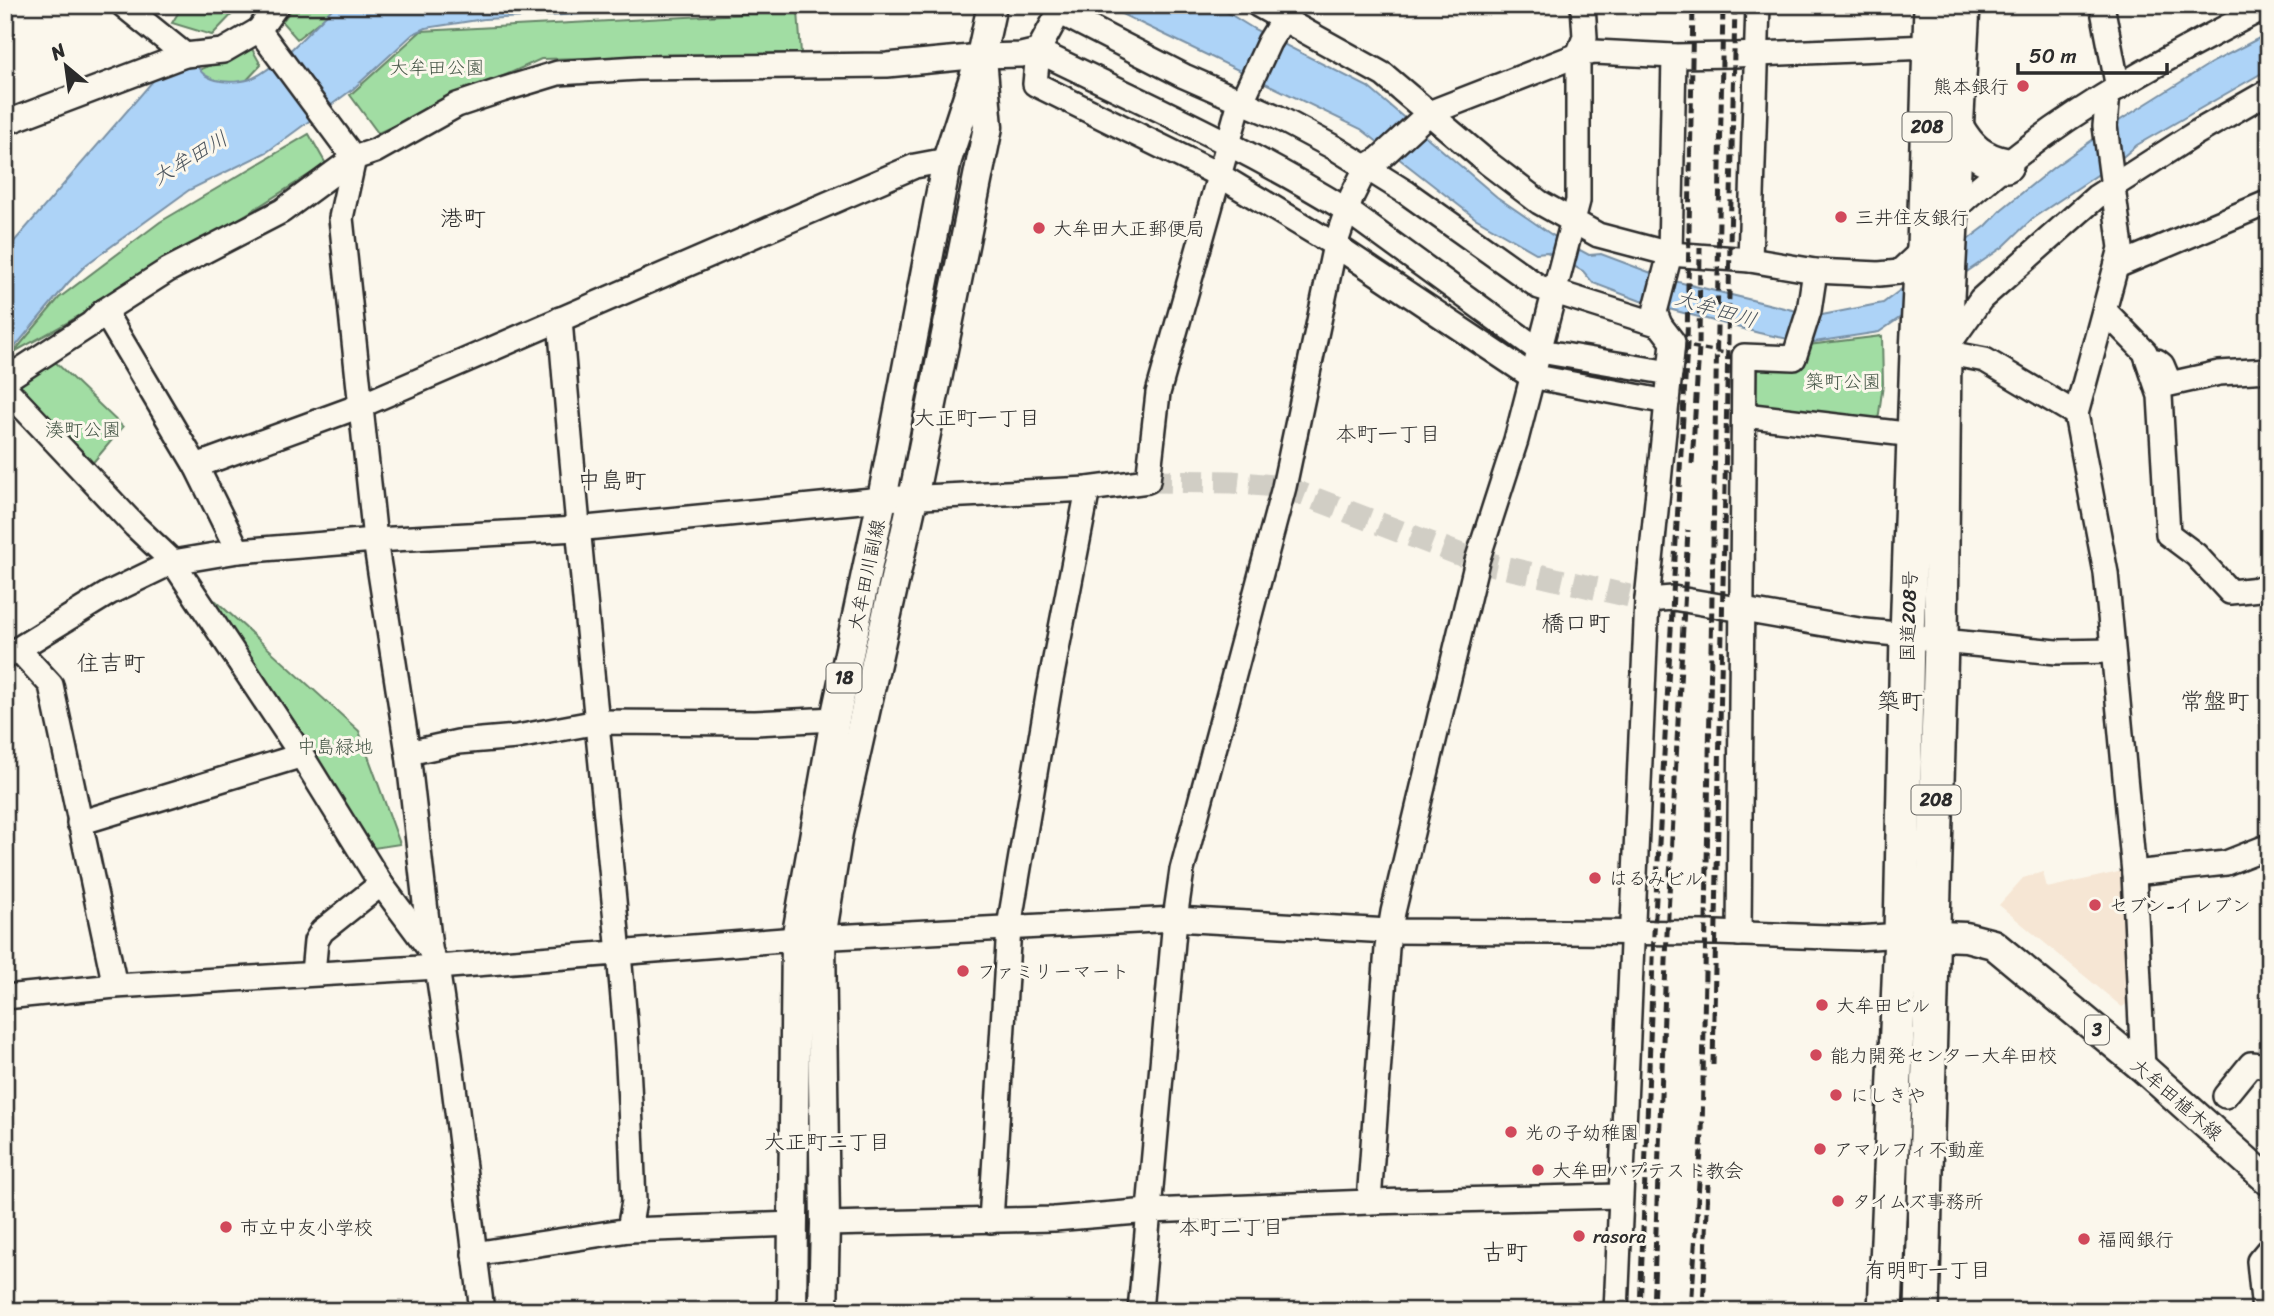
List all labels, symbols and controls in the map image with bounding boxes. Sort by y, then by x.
north arrow [32,32,102,102]
scale bar [2018,32,2167,76]
text: N [43,34,72,70]
text: 50 m [2029,37,2077,75]
park label: 大牟田公園 [389,51,485,84]
place label: 熊本銀行 [1933,70,2009,103]
marker: 熊本銀行 [2015,78,2031,94]
road number: 208 [1902,112,1952,142]
water label: 大牟田川 [144,120,236,196]
district label: 港町 [440,198,486,239]
place label: 三井住友銀行 [1855,201,1969,234]
marker: 三井住友銀行 [1833,209,1849,225]
place label: 大牟田大正郵便局 [1053,212,1205,245]
marker: 大牟田大正郵便局 [1031,220,1047,236]
water label: 大牟田川 [1670,279,1762,339]
park label: 築町公園 [1805,365,1881,398]
district label: 大正町一丁目 [914,399,1040,437]
park label: 湊町公園 [45,413,121,446]
district label: 本町一丁目 [1336,415,1441,453]
district label: 中島町 [578,460,647,501]
street label: 大牟田川副線 [838,516,894,634]
street label: 国道208号 [1890,570,1927,662]
district label: 橋口町 [1542,603,1611,644]
district label: 住吉町 [77,643,146,684]
road number: 18 [826,664,862,692]
district label: 築町 [1877,681,1923,722]
district label: 常盤町 [2181,681,2250,722]
park label: 中島緑地 [297,730,373,763]
road number: 208 [1912,786,1960,814]
place label: はるみビル [1609,862,1704,895]
marker: はるみビル [1587,870,1603,886]
place label: セブン-イレブン [2109,889,2251,922]
marker: セブン-イレブン [2087,897,2103,913]
place label: ファミリーマート [977,955,1129,988]
marker: ファミリーマート [955,963,971,979]
place label: 大牟田ビル [1836,989,1931,1022]
marker: 大牟田ビル [1814,997,1830,1013]
road number: 3 [2085,1015,2109,1044]
place label: 能力開発センター大牟田校 [1830,1039,2057,1072]
marker: 能力開発センター大牟田校 [1808,1047,1824,1063]
street label: 大牟田植木線 [2123,1050,2231,1149]
place label: にしきや [1850,1079,1926,1112]
marker: にしきや [1828,1087,1844,1103]
place label: 光の子幼稚園 [1525,1116,1639,1149]
district label: 大正町二丁目 [764,1123,890,1161]
marker: 光の子幼稚園 [1503,1124,1519,1140]
place label: アマルフィ不動産 [1834,1133,1986,1166]
marker: アマルフィ不動産 [1812,1141,1828,1157]
place label: 大牟田バプテスト教会 [1552,1154,1744,1187]
marker: 大牟田バプテスト教会 [1530,1162,1546,1178]
place label: タイムズ事務所 [1852,1185,1983,1218]
marker: タイムズ事務所 [1830,1193,1846,1209]
district label: 本町二丁目 [1179,1208,1284,1246]
place label: 市立中友小学校 [240,1211,373,1244]
marker: 市立中友小学校 [218,1219,234,1235]
place label: rasora [1593,1220,1647,1253]
place label: 福岡銀行 [2098,1223,2174,1256]
marker: rasora [1571,1228,1587,1244]
marker: 福岡銀行 [2076,1231,2092,1247]
district label: 古町 [1482,1232,1528,1273]
district label: 有明町一丁目 [1865,1251,1991,1289]

